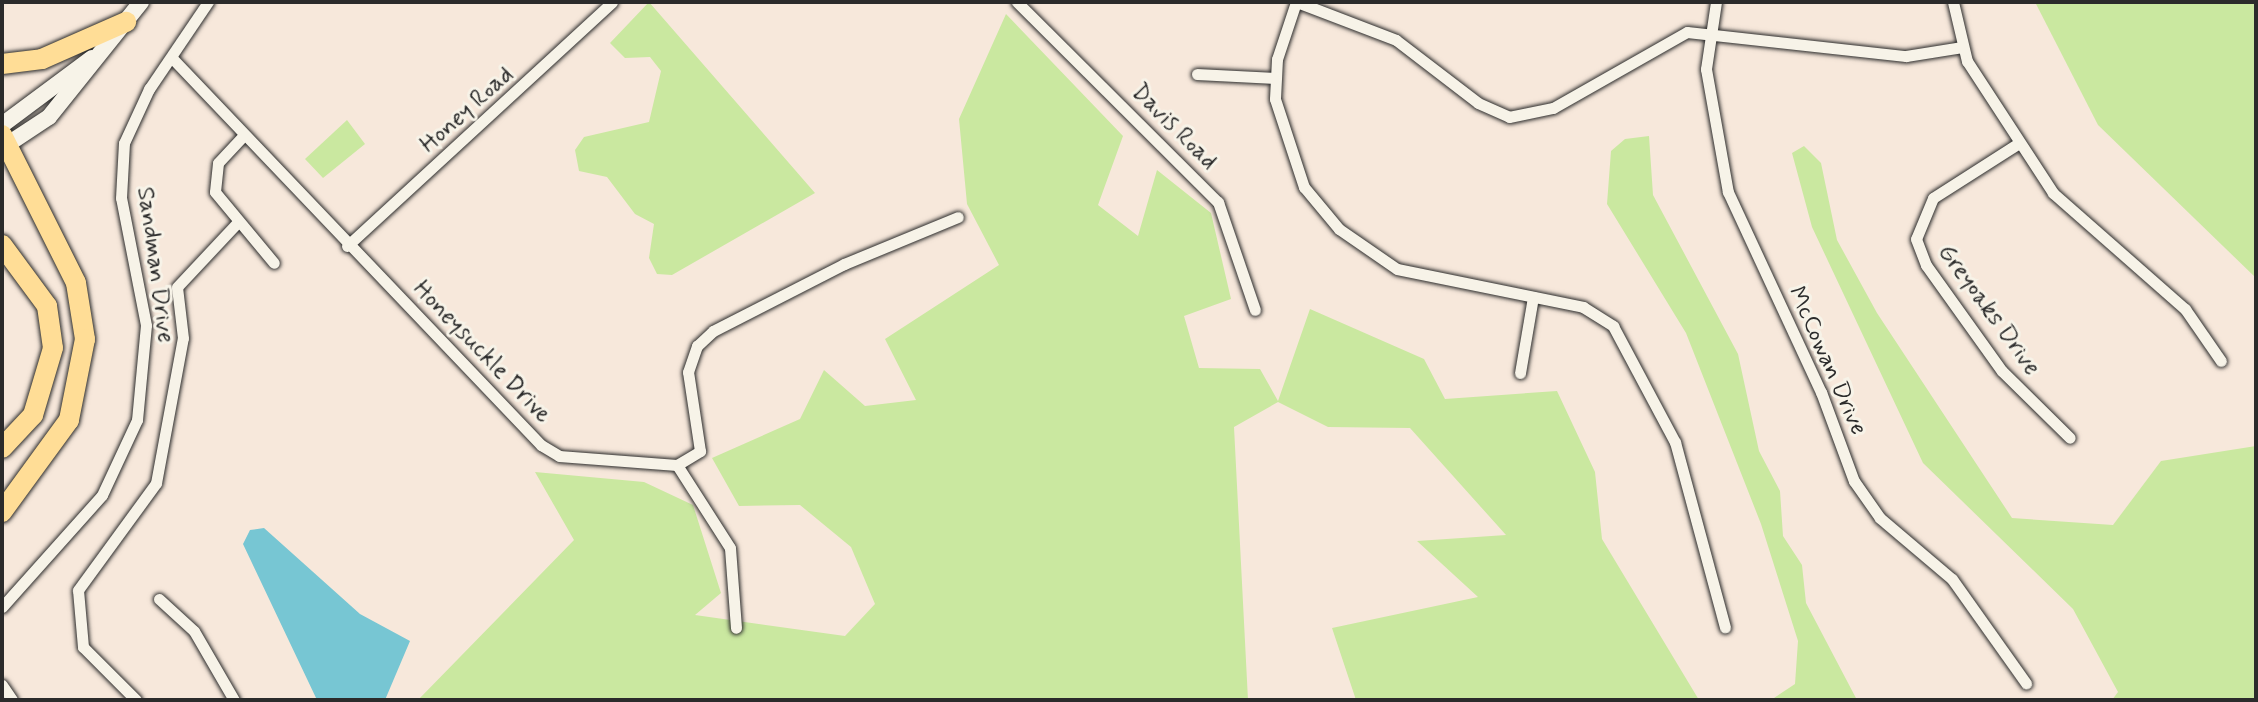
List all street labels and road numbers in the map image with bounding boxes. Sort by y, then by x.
street label: Honey Road [414,61,520,159]
street label: Davis Road [1125,78,1223,176]
street label: Sandman Drive [130,186,180,344]
street label: Greyoaks Drive [1932,239,2046,381]
street label: Honeysuckle Drive [407,275,557,429]
street label: McCowan Drive [1782,283,1872,439]

